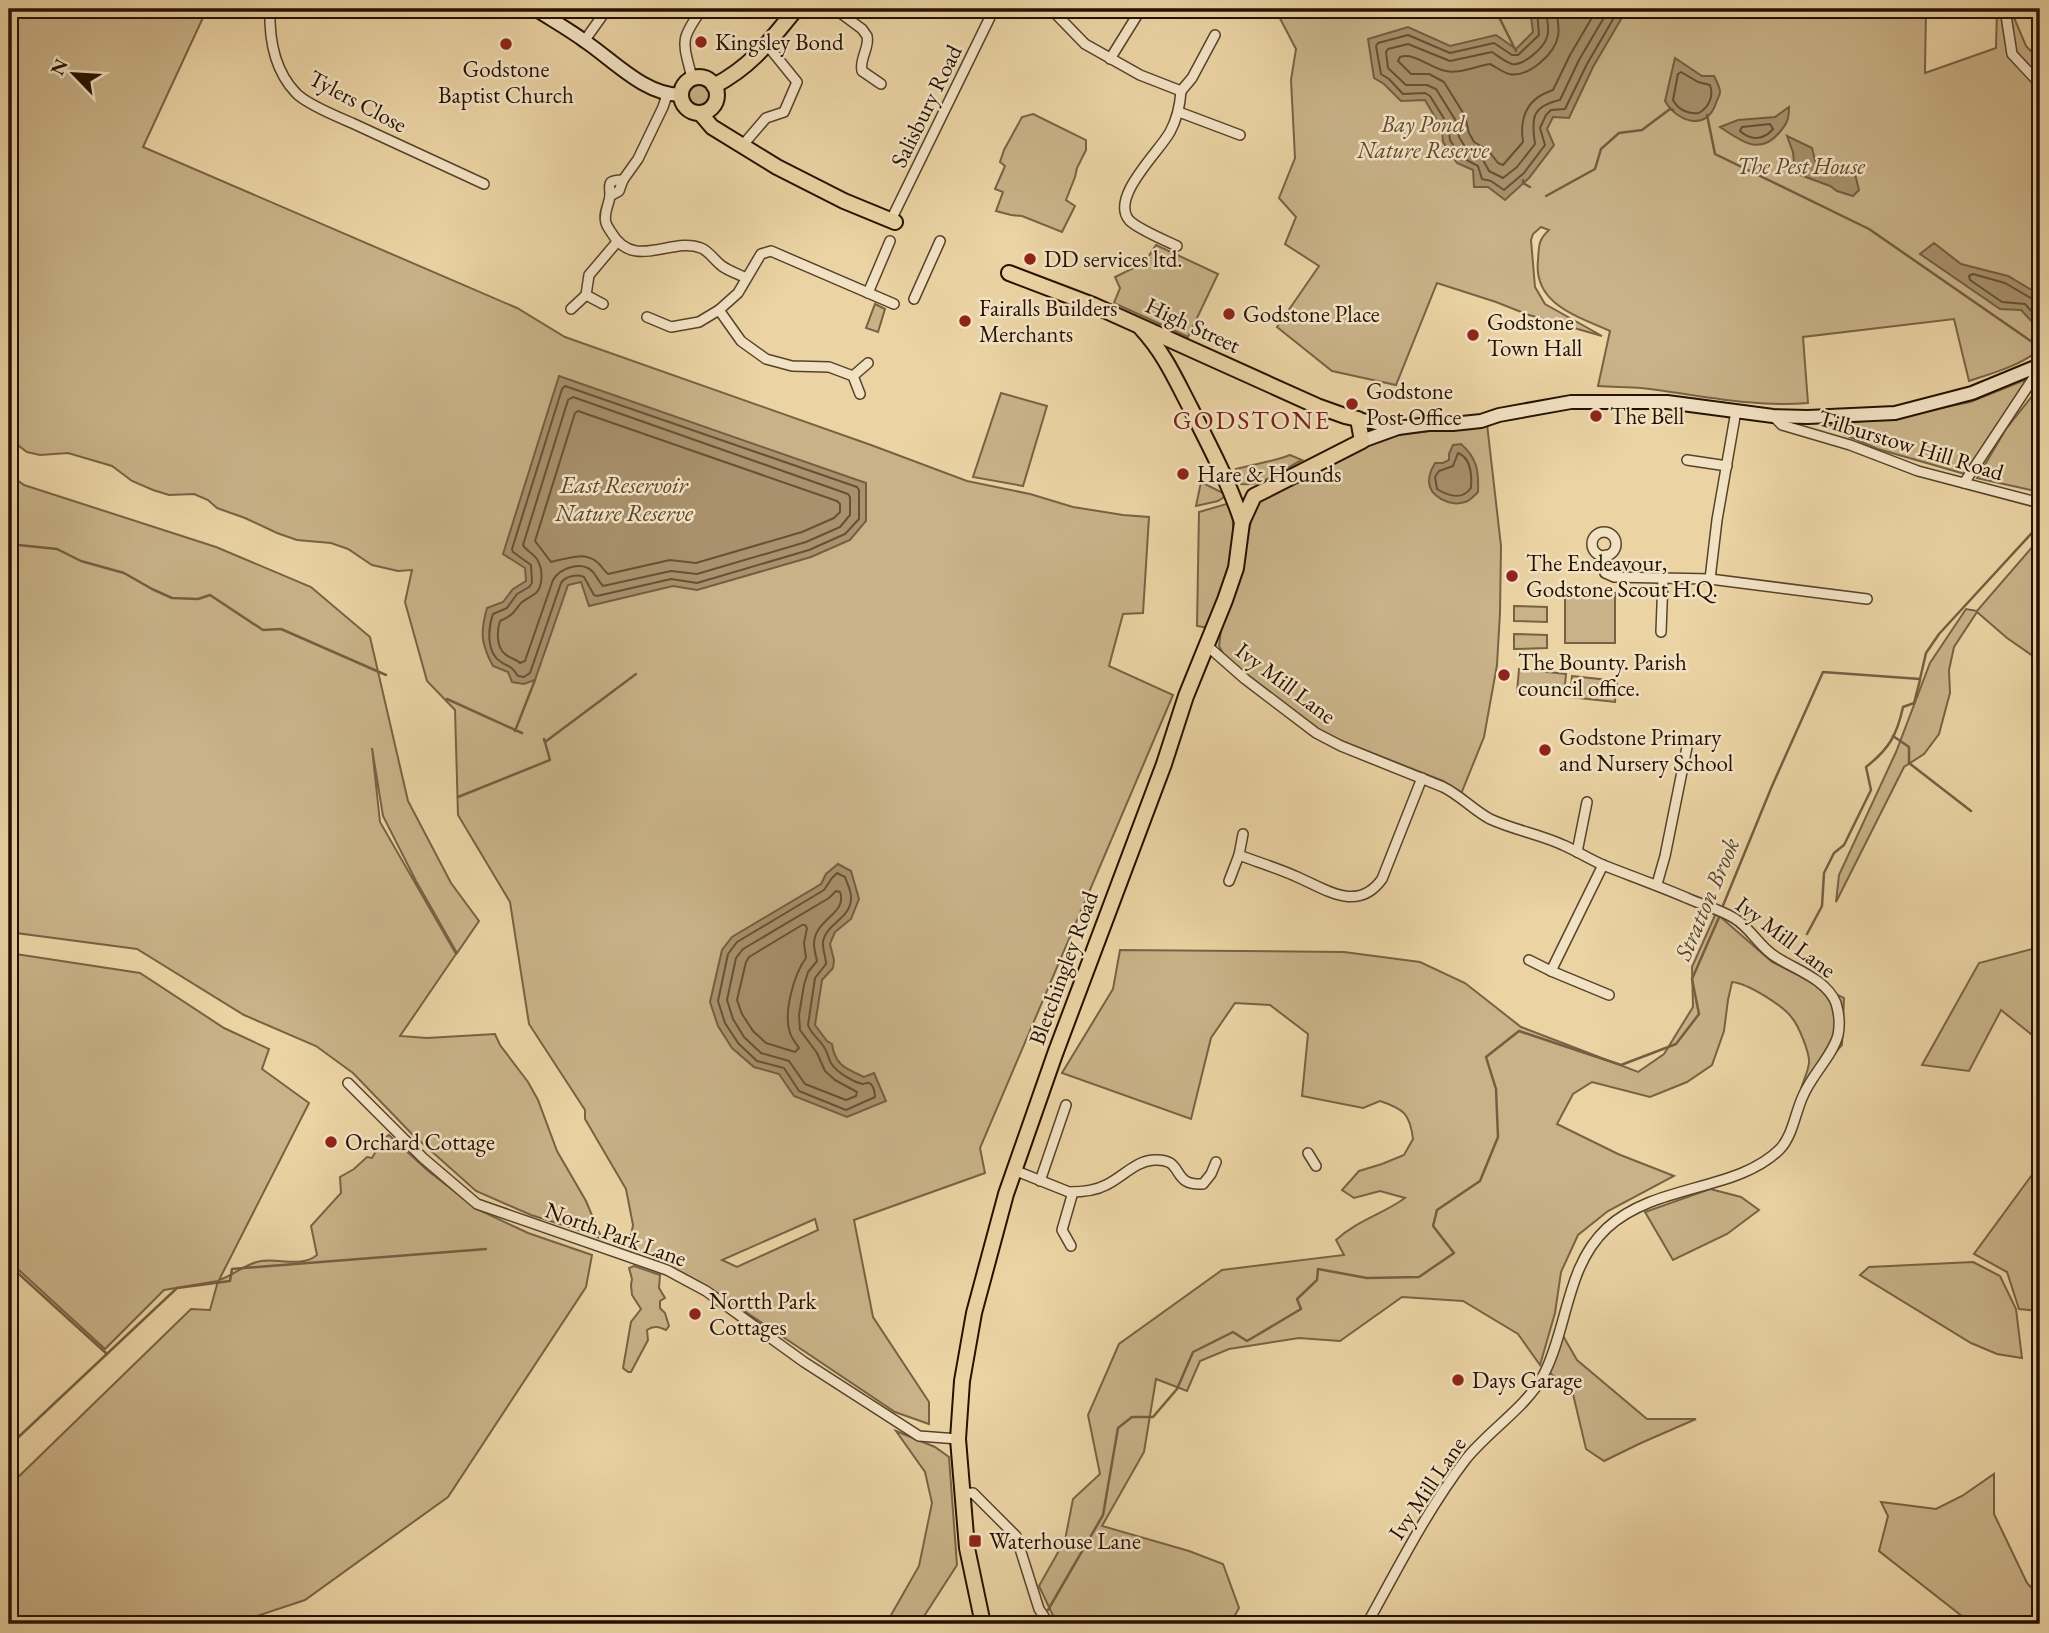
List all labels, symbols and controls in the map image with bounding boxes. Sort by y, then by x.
place label: Kingsley Bond [715,27,844,57]
marker: Kingsley Bond [693,34,709,50]
marker: Godstone Baptist Church [498,36,514,52]
north arrow [38,38,108,108]
street label: Salisbury Road [883,39,969,172]
text: N [44,54,74,79]
place label: Godstone Baptist Church [438,54,574,110]
street label: Tylers Close [304,63,412,139]
park label: Bay Pond Nature Reserve [1356,109,1490,165]
park label: The Pest House [1737,151,1866,181]
place label: DD services ltd. [1044,244,1183,274]
marker: DD services ltd. [1022,251,1038,267]
street label: High Street [1141,290,1246,360]
place label: Fairalls Builders Merchants [979,293,1117,349]
place label: Godstone Place [1243,299,1380,329]
marker: Godstone Place [1221,306,1237,322]
place label: Godstone Town Hall [1487,307,1583,363]
marker: Fairalls Builders Merchants [957,313,973,329]
marker: Godstone Town Hall [1465,327,1481,343]
place label: Godstone Post Office [1366,376,1461,432]
marker: Godstone Post Office [1344,396,1360,412]
place label: The Bell [1610,401,1685,431]
district label: GODSTONE [1173,403,1331,437]
street label: Tilburstow Hill Road [1815,403,2008,488]
marker: The Bell [1588,408,1604,424]
place label: Hare & Hounds [1197,459,1341,489]
marker: Hare & Hounds [1175,466,1191,482]
water label: East Reservoir Nature Reserve [554,469,694,528]
place label: The Endeavour, Godstone Scout H.Q. [1526,548,1718,604]
marker: The Endeavour, Godstone Scout H.Q. [1504,568,1520,584]
street label: Ivy Mill Lane [1230,635,1342,731]
place label: The Bounty. Parish council office. [1518,647,1687,703]
marker: The Bounty. Parish council office. [1496,667,1512,683]
place label: Godstone Primary and Nursery School [1559,722,1734,778]
marker: Godstone Primary and Nursery School [1537,742,1553,758]
water label: Stratton Brook [1666,833,1746,966]
street label: Bletchingley Road [1021,887,1105,1049]
street label: Ivy Mill Lane [1730,889,1842,985]
place label: Orchard Cottage [345,1127,495,1157]
marker: Orchard Cottage [323,1134,339,1150]
street label: North Park Lane [541,1195,691,1273]
place label: Nortth Park Cottages [709,1286,818,1342]
marker: Nortth Park Cottages [687,1306,703,1322]
place label: Days Garage [1472,1365,1582,1395]
marker: Days Garage [1450,1372,1466,1388]
street label: Ivy Mill Lane [1381,1431,1473,1545]
place label: Waterhouse Lane [989,1526,1141,1556]
marker: Waterhouse Lane [967,1533,983,1549]

